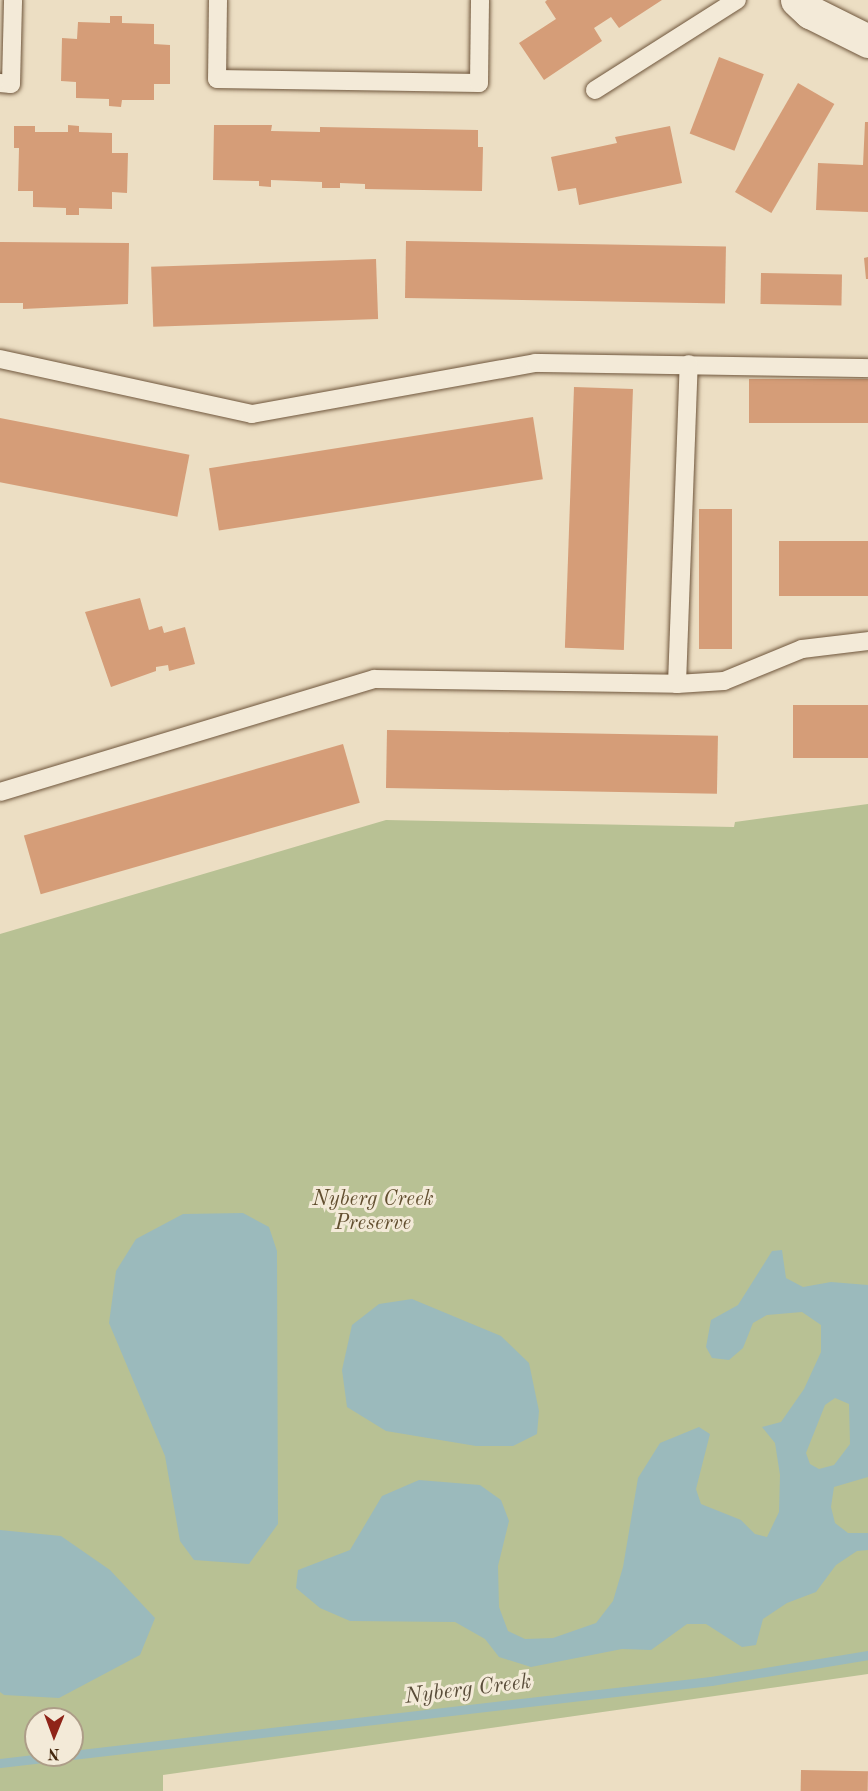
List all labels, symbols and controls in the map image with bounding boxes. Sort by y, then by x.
park label: Nyberg Creek Preserve [312,1187,434,1237]
water label: Nyberg Creek [403,1669,533,1711]
north arrow [24,1707,84,1767]
text: N [47,1745,60,1761]

